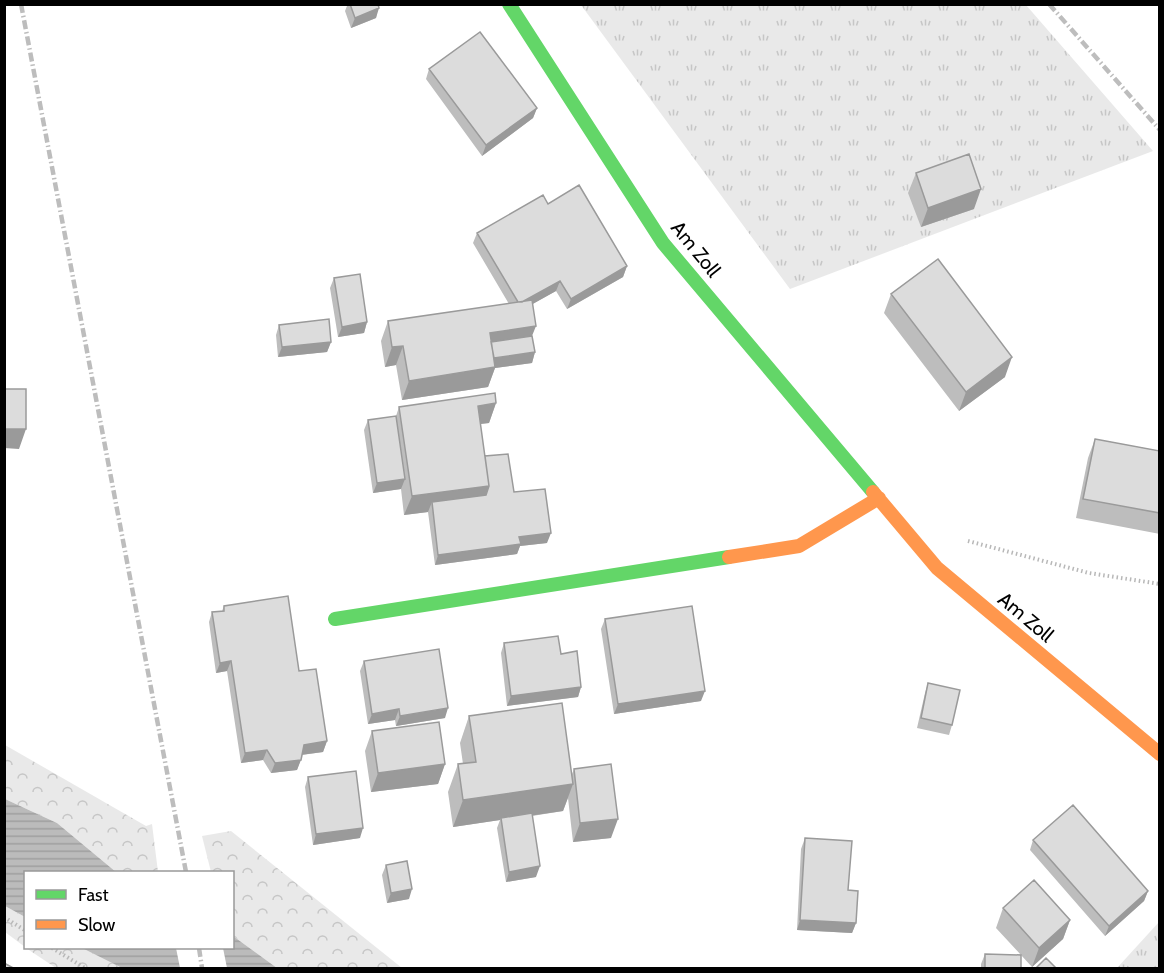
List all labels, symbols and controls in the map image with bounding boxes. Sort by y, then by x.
street label: Am Zoll [666,216,726,282]
street label: Am Zoll [993,587,1059,647]
legend [24,871,234,949]
text: Fast [78,884,109,906]
text: Slow [78,914,115,936]

